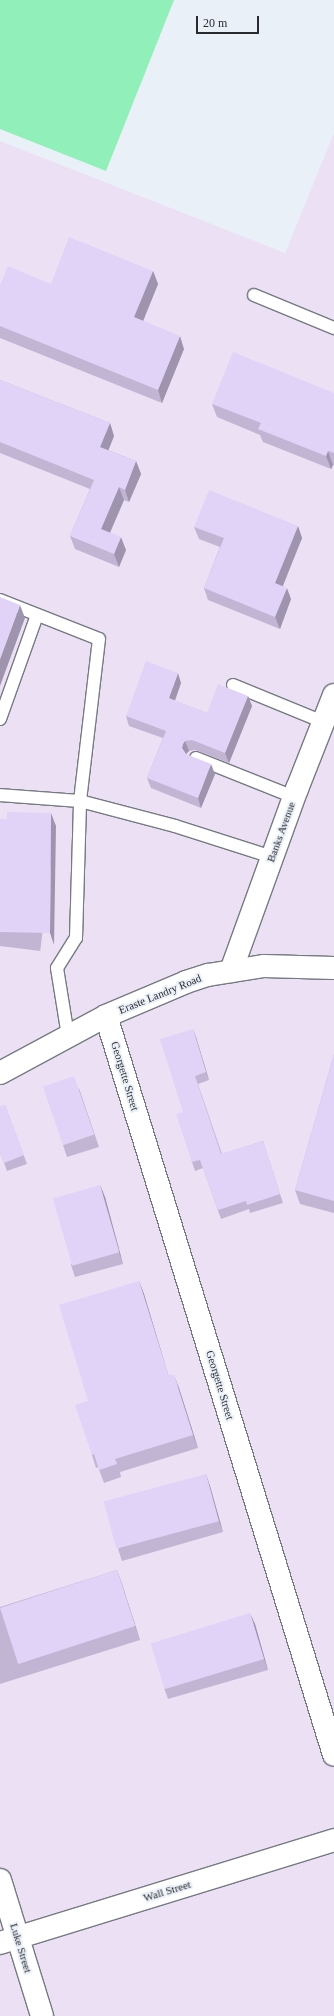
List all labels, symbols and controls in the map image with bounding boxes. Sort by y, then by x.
scale bar [198,8,261,34]
text: 20 m [203,16,227,30]
street label: Banks Avenue [264,800,298,864]
street label: Eraste Landry Road [117,971,203,1017]
street label: Georgette Street [108,1040,142,1112]
street label: Georgette Street [203,1349,237,1421]
street label: Wall Street [142,1878,192,1904]
street label: Luke Street [7,1922,35,1974]

